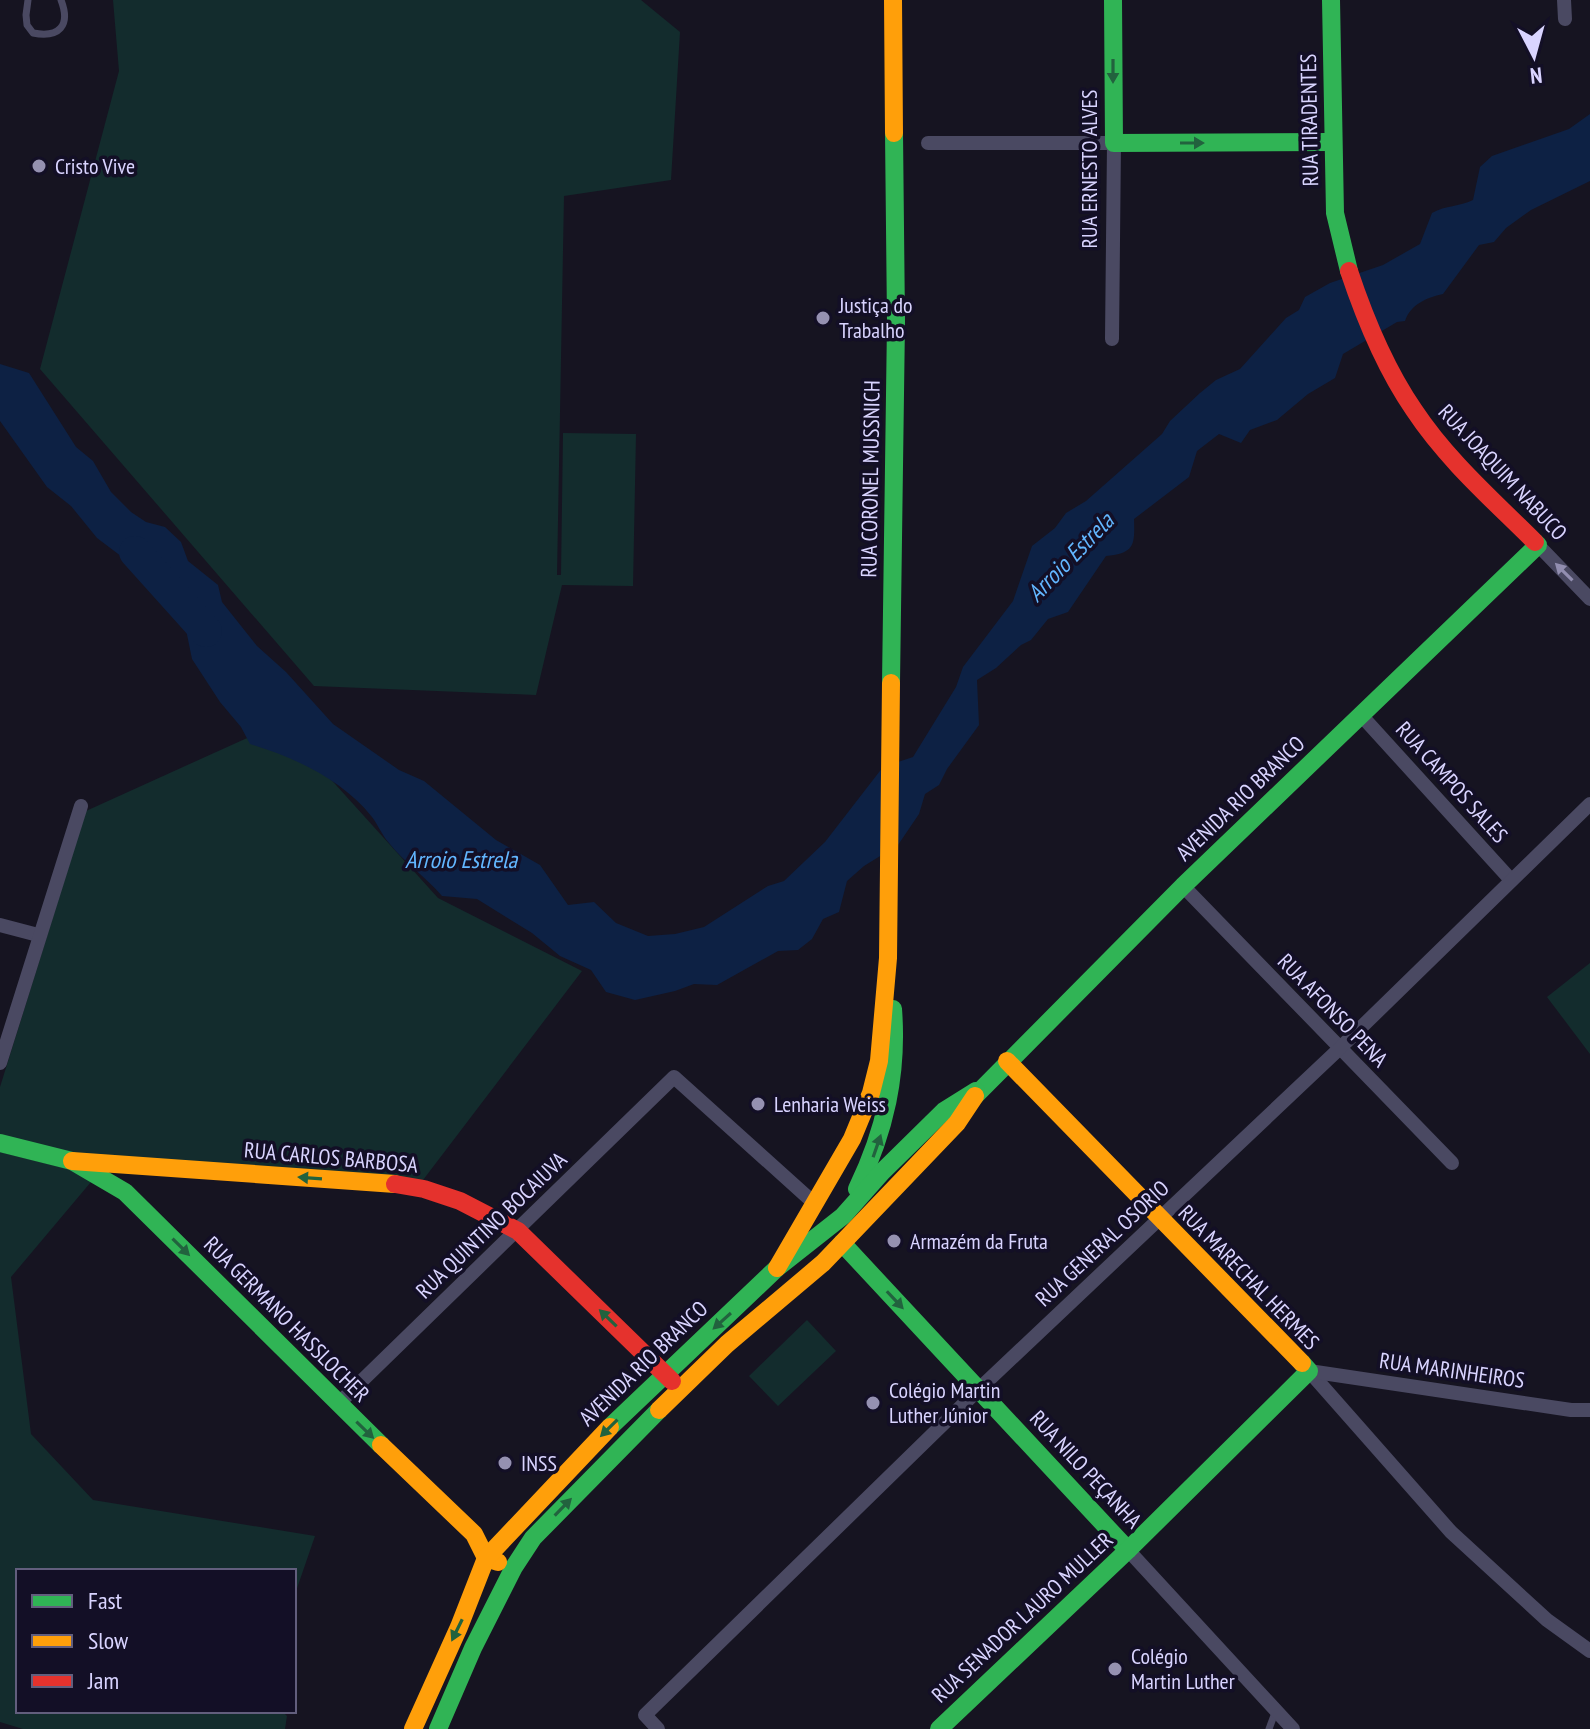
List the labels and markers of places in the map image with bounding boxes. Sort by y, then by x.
place label: Cristo Vive [55,152,135,180]
marker: Cristo Vive [30,157,48,175]
place label: Justiça do Trabalho [838,291,912,344]
marker: Justiça do Trabalho [814,309,832,327]
place label: Lenharia Weiss [774,1090,886,1118]
marker: Lenharia Weiss [749,1095,767,1113]
place label: Armazém da Fruta [910,1227,1048,1255]
marker: Armazém da Fruta [885,1232,903,1250]
place label: Colégio Martin Luther Júnior [889,1376,1000,1429]
marker: Colégio Martin Luther Júnior [864,1394,882,1412]
place label: INSS [521,1449,557,1477]
marker: INSS [496,1454,514,1472]
place label: Colégio Martin Luther [1131,1642,1235,1695]
marker: Colégio Martin Luther [1106,1660,1124,1678]

